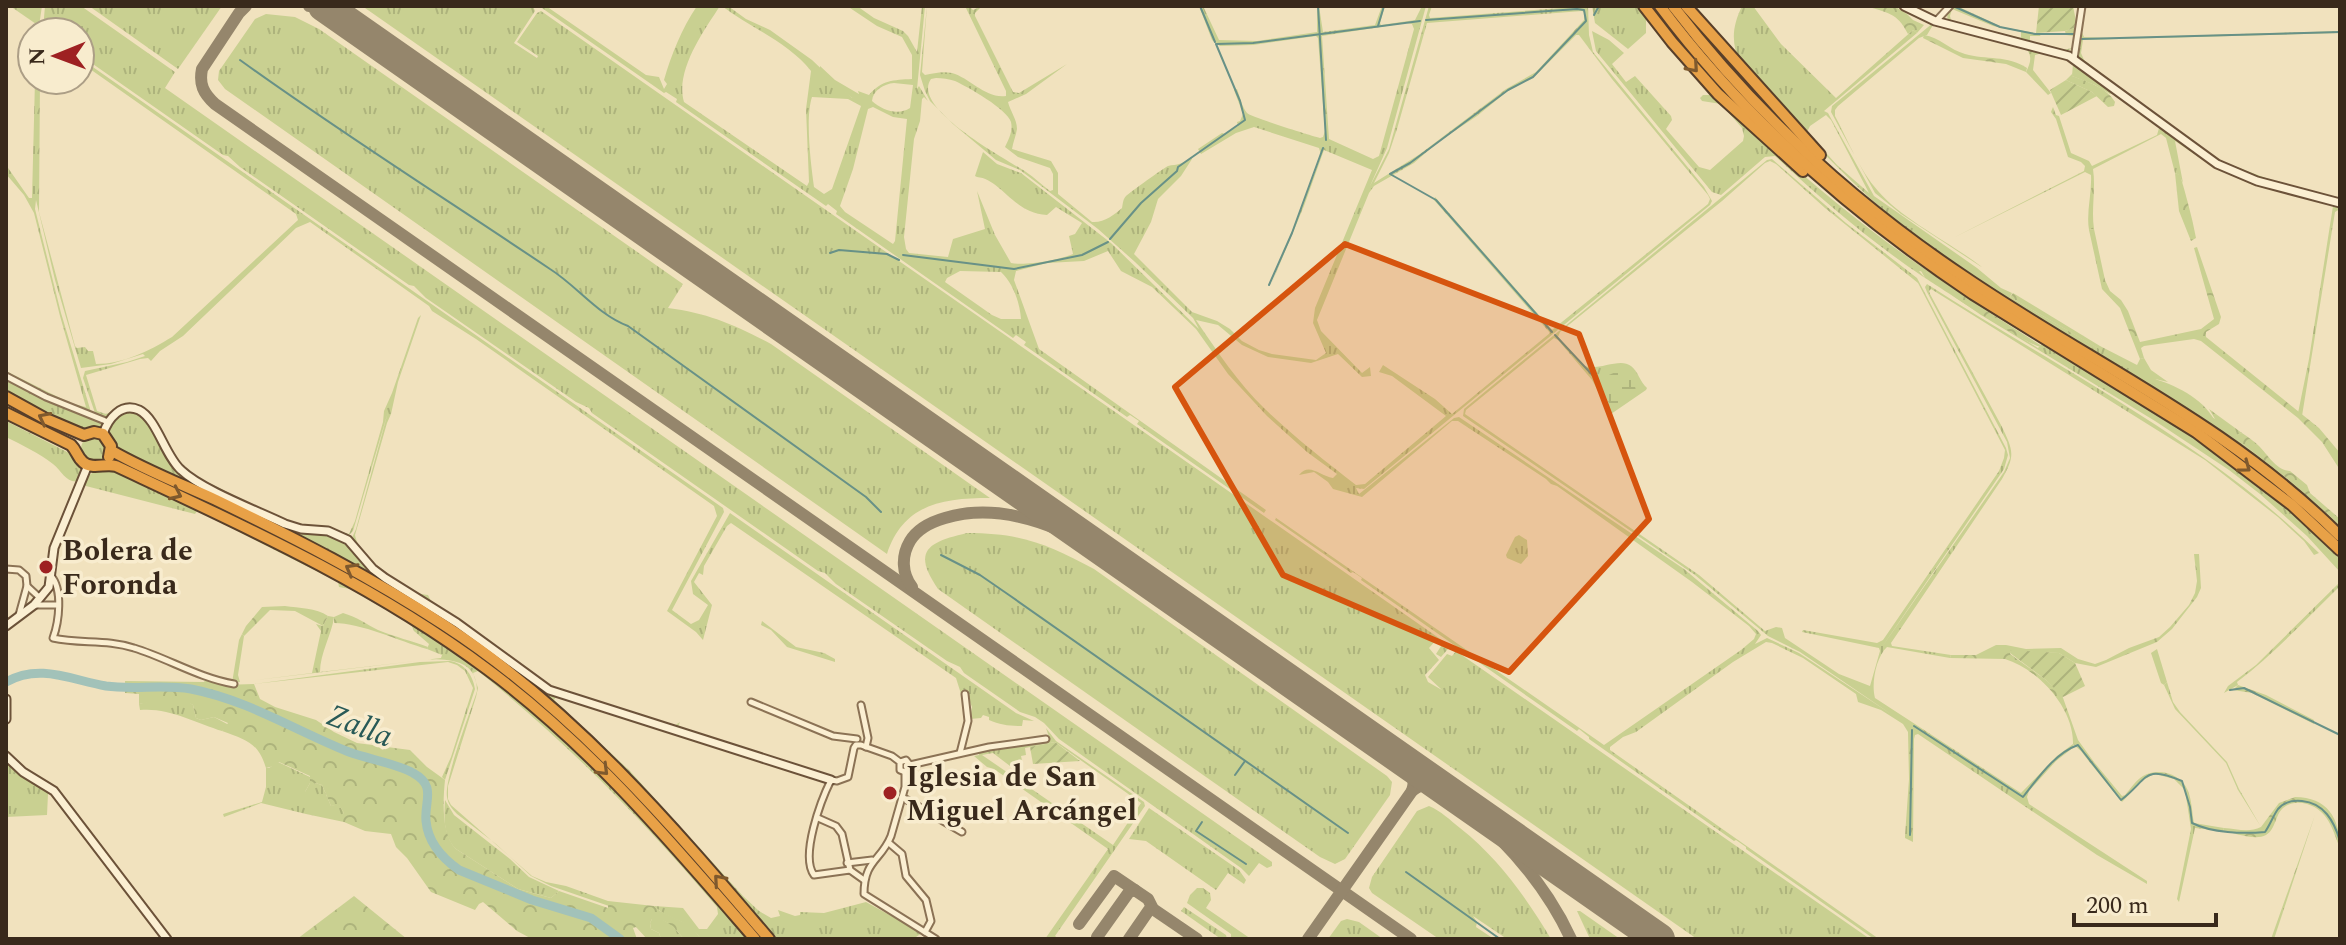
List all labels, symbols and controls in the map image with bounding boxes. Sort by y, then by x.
north arrow [16,16,96,96]
text: N [21,47,54,66]
one-way arrow [1683,57,1698,72]
one-way arrow [38,412,53,427]
one-way arrow [2236,458,2251,472]
one-way arrow [168,484,182,500]
place label: Bolera de Foronda [62,528,193,608]
marker: Bolera de Foronda [37,558,55,576]
one-way arrow [346,563,360,579]
water label: Zalla [319,691,400,761]
place label: Iglesia de San Miguel Arcángel [906,754,1137,834]
one-way arrow [594,761,608,775]
marker: Iglesia de San Miguel Arcángel [881,784,899,802]
one-way arrow [714,874,728,889]
scale bar [2074,877,2216,927]
text: 200 m [2086,888,2149,924]

